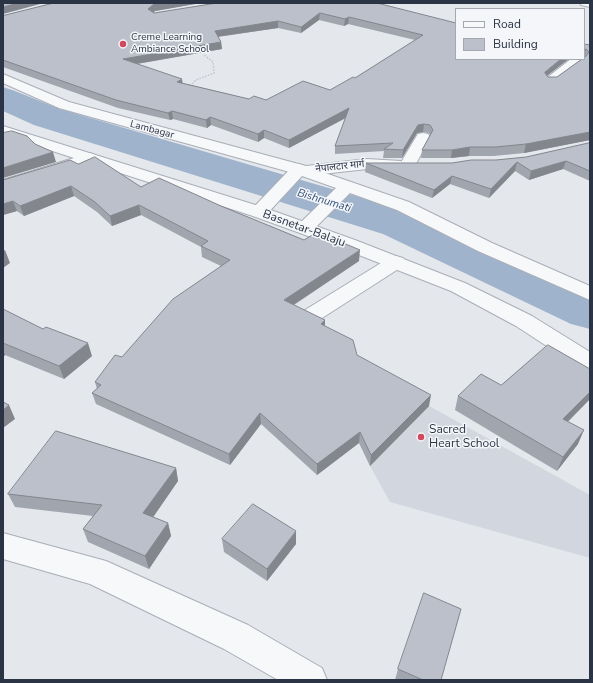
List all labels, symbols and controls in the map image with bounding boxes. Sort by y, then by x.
legend [455,8,585,60]
text: Road [493,16,521,32]
place label: Creme Learning Ambiance School [131,32,209,56]
text: Building [493,36,538,52]
marker: Creme Learning Ambiance School [118,39,128,49]
street label: Lambagar [129,118,175,142]
street label: नेपालटार मार्ग [315,158,365,176]
water label: Bishnumati [295,187,353,215]
street label: Basnetar-Balaju [261,207,347,251]
place label: Sacred Heart School [429,423,499,451]
marker: Sacred Heart School [416,432,426,442]

